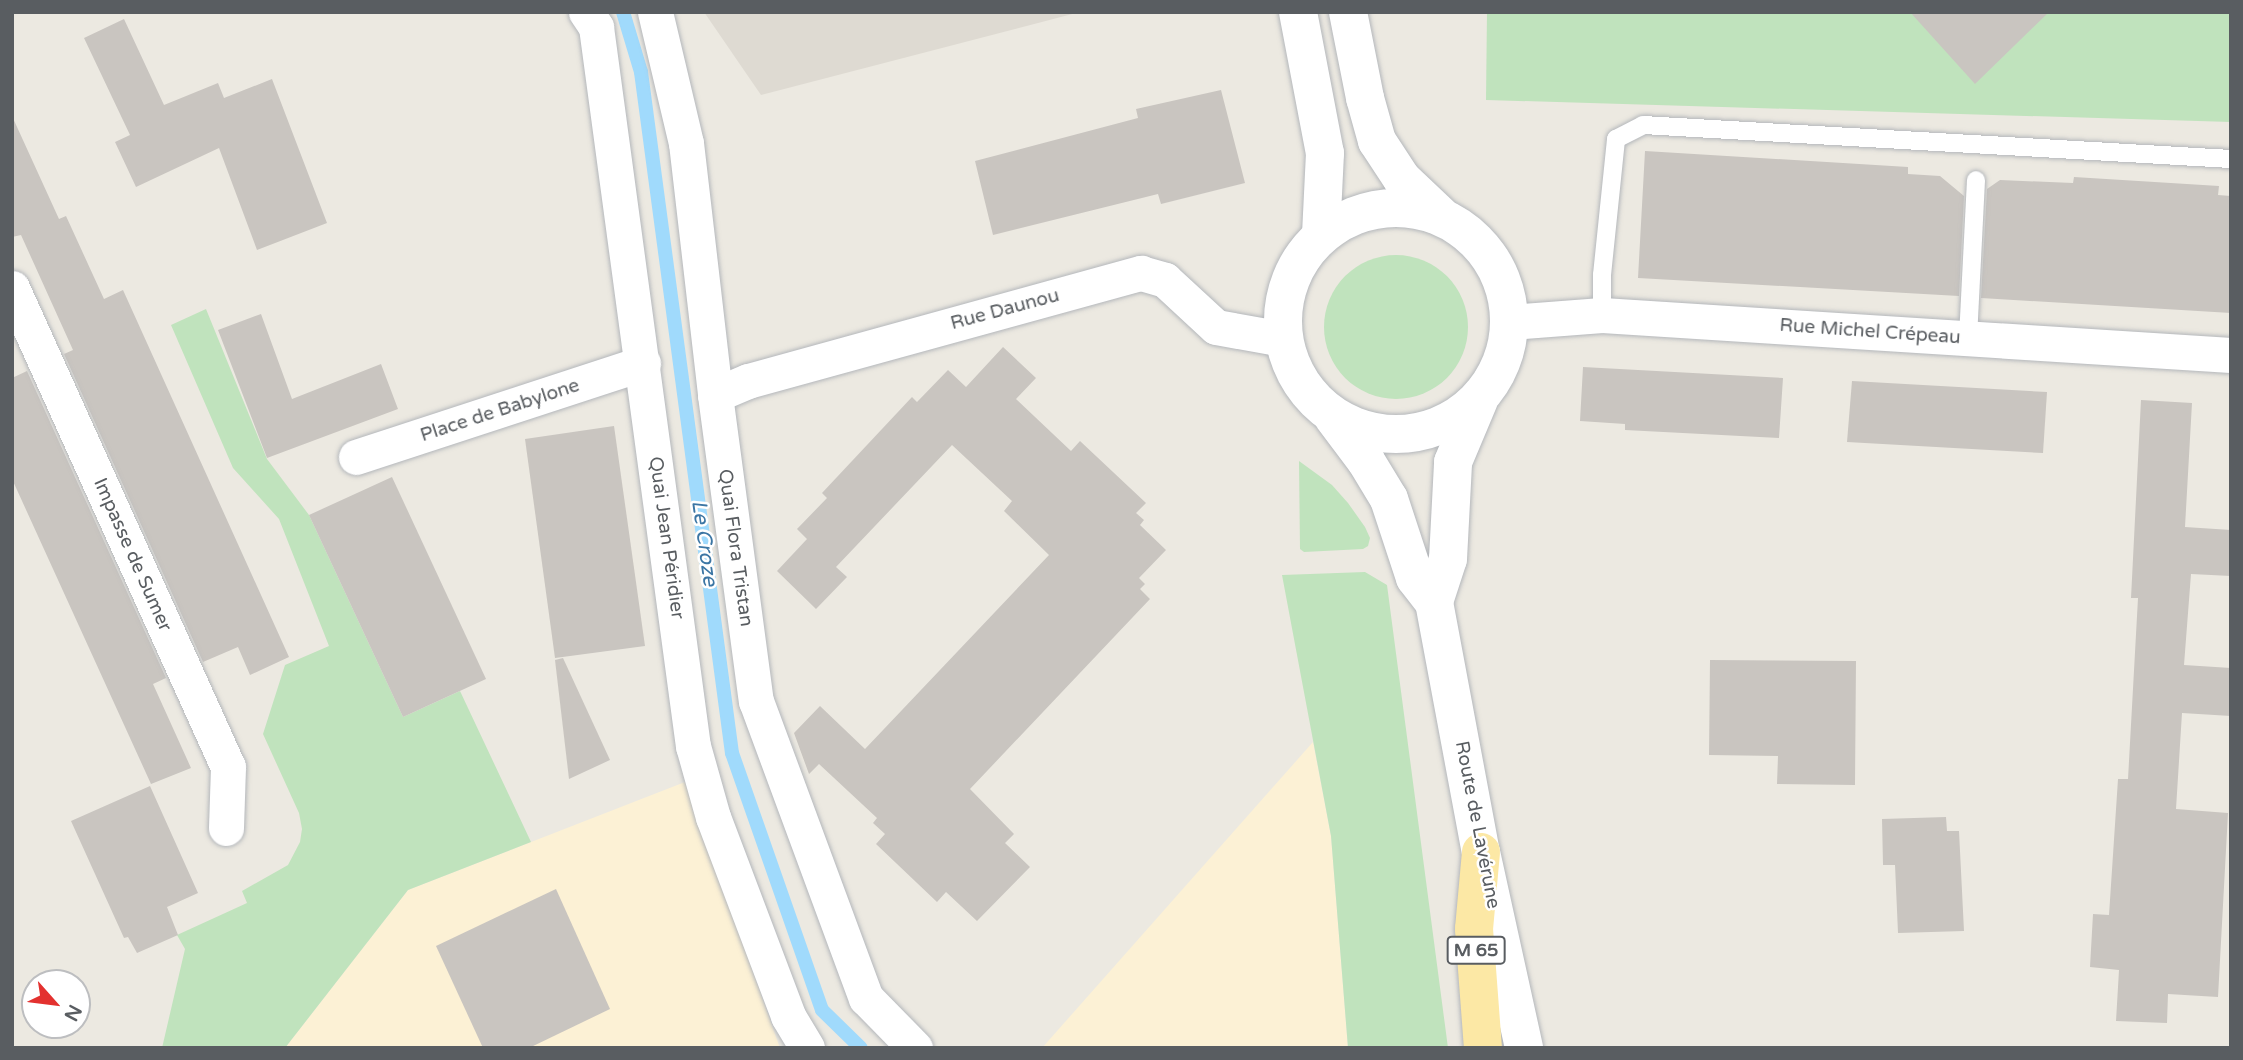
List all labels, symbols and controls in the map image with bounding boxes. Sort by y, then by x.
street label: Rue Daunou [948,285,1062,335]
street label: Rue Michel Crépeau [1779,314,1961,350]
street label: Place de Babylone [418,375,582,447]
street label: Quai Jean Péridier [643,455,689,621]
street label: Quai Flora Tristan [713,468,757,628]
street label: Impasse de Sumer [88,475,176,635]
water label: Le Croze [685,498,723,588]
street label: Route de Lavérune [1450,739,1504,911]
road number: M 65 [1446,936,1506,965]
north arrow [21,969,91,1039]
text: N [59,1001,86,1025]

